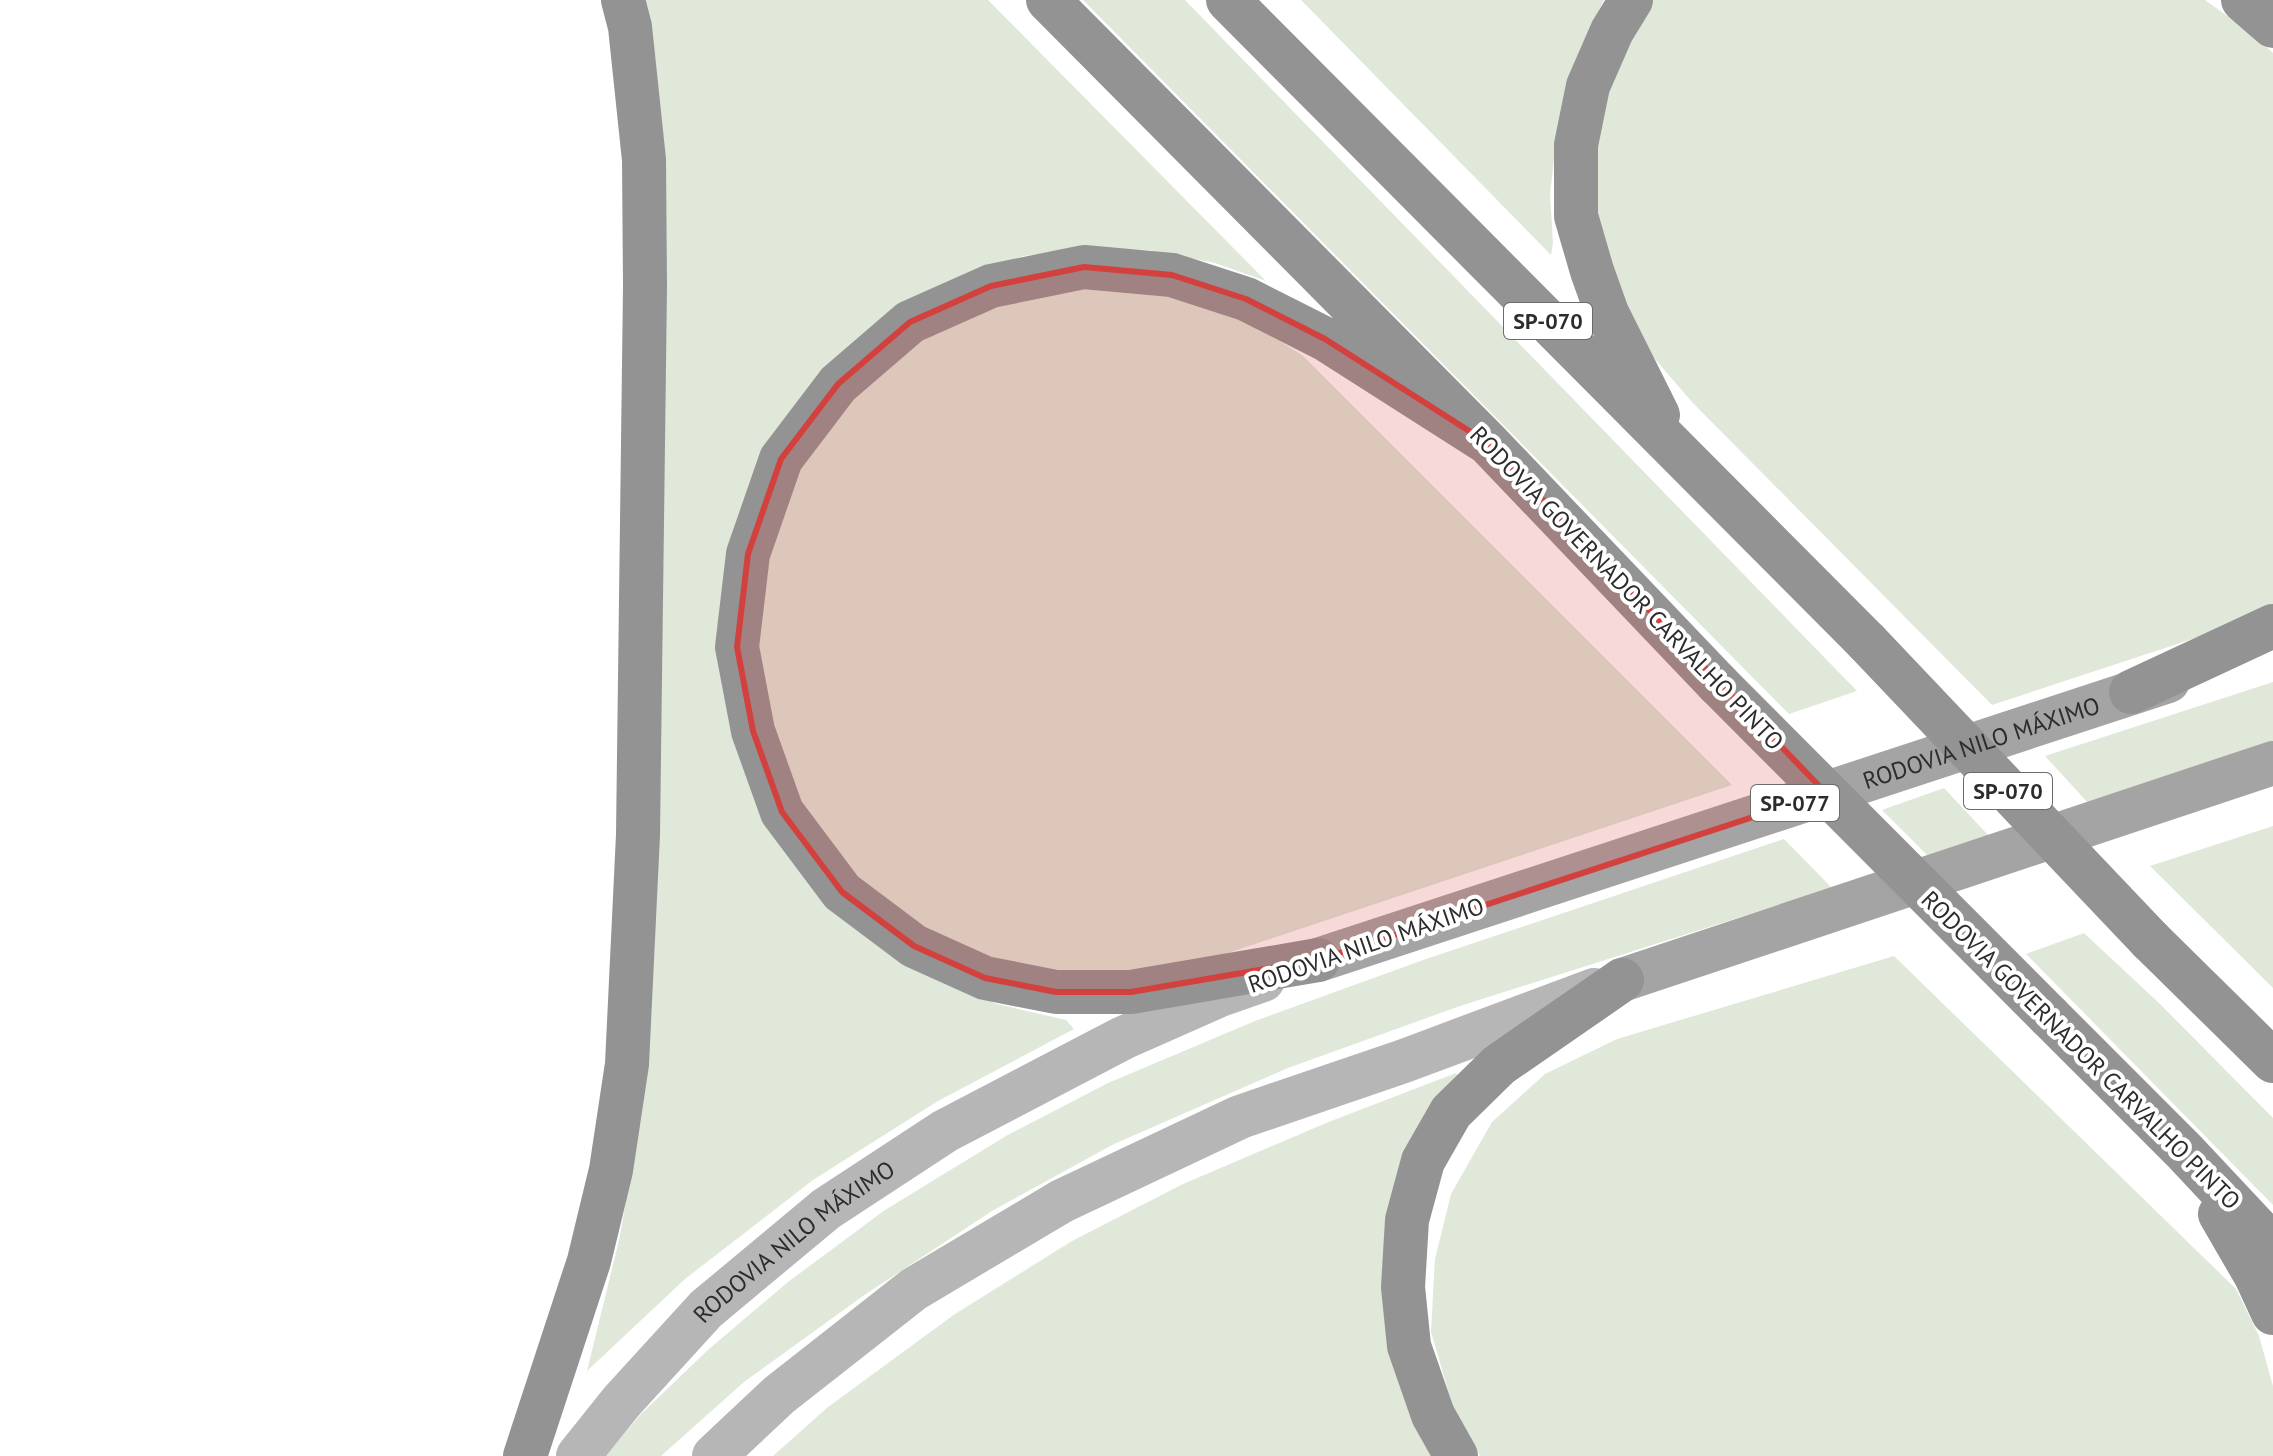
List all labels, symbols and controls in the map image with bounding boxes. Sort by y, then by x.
road number: SP-070 [1504,303,1592,339]
street label: RODOVIA GOVERNADOR CARVALHO PINTO [1463,419,1791,757]
street label: RODOVIA NILO MÁXIMO [1859,689,2104,796]
road number: SP-070 [1964,773,2052,809]
road number: SP-077 [1751,785,1839,821]
street label: RODOVIA GOVERNADOR CARVALHO PINTO [1915,884,2247,1216]
street label: RODOVIA NILO MÁXIMO [1244,890,1488,1000]
street label: RODOVIA NILO MÁXIMO [686,1153,900,1329]

